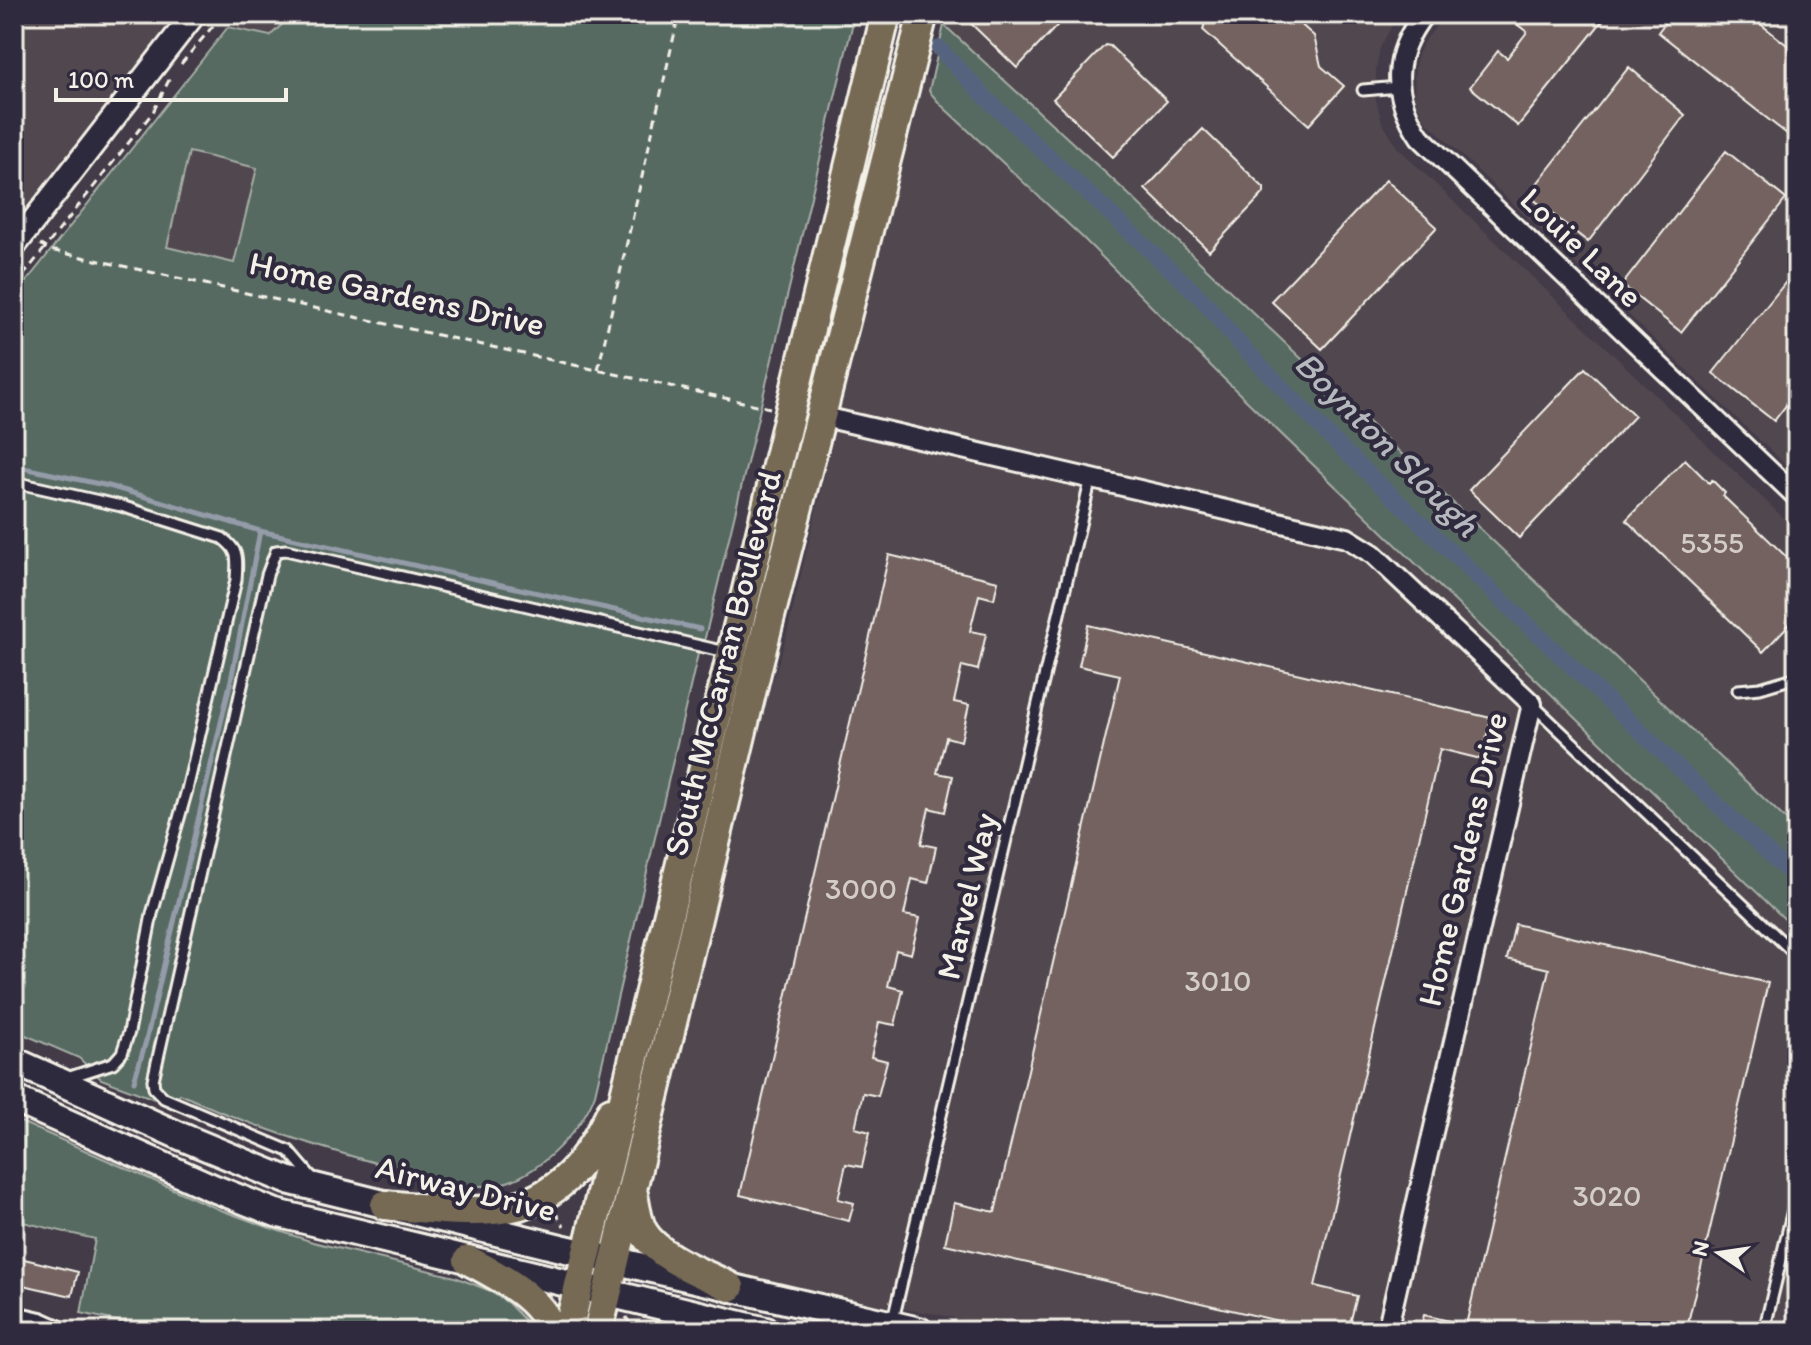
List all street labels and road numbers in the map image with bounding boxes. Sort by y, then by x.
street label: Louie Lane [1512,179,1652,316]
street label: Home Gardens Drive [246,242,548,345]
street label: South McCarran Boulevard [655,466,790,860]
street label: Home Gardens Drive [1409,708,1516,1010]
street label: Marvel Way [927,809,1006,983]
street label: Airway Drive [372,1146,560,1231]

